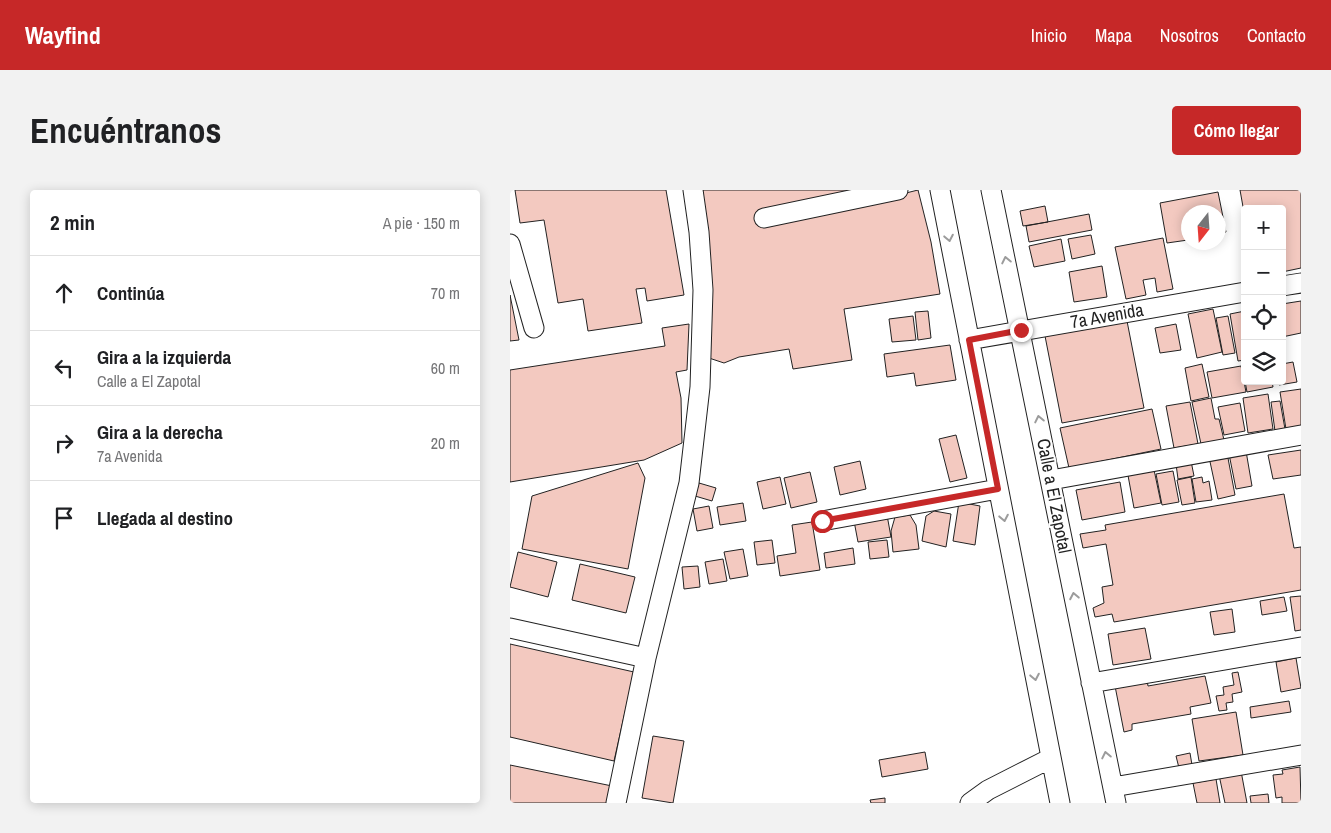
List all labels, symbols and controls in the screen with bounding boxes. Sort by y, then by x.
text: Wayfind [25,19,101,51]
text: Inicio [1031,23,1067,48]
text: Mapa [1095,23,1132,48]
text: Nosotros [1160,23,1219,48]
text: Contacto [1247,23,1306,48]
button: Cómo llegar [1172,106,1301,155]
text: Encuéntranos [30,107,221,154]
north arrow [1181,205,1226,250]
map controls [1241,205,1286,385]
button: + [1241,205,1286,250]
text: 2 min [50,208,95,237]
text: A pie · 150 m [383,212,460,234]
one-way arrow [943,233,954,242]
button: − [1241,250,1286,295]
one-way arrow [1001,256,1012,265]
icon: ahead [50,279,78,307]
text: Continúa [97,280,165,306]
text: 70 m [431,282,460,304]
button: locate [1241,295,1286,340]
street label: 7a Avenida [1068,297,1145,334]
route end [1010,319,1033,342]
button: layers [1241,340,1286,385]
text: Gira a la izquierda [97,344,231,370]
icon: left [50,354,78,382]
text: 60 m [431,357,460,379]
text: Calle a El Zapotal [97,370,201,392]
one-way arrow [1034,415,1045,424]
text: Gira a la derecha [97,419,223,445]
icon: right [50,429,78,457]
text: 20 m [431,432,460,454]
street label: Calle a El Zapotal [1031,436,1078,555]
text: 7a Avenida [97,445,162,467]
icon: arrive [50,504,78,532]
text: Llegada al destino [97,505,233,531]
route start [811,510,834,533]
one-way arrow [998,513,1009,522]
one-way arrow [1069,592,1079,600]
one-way arrow [1029,673,1040,681]
one-way arrow [1101,751,1112,760]

